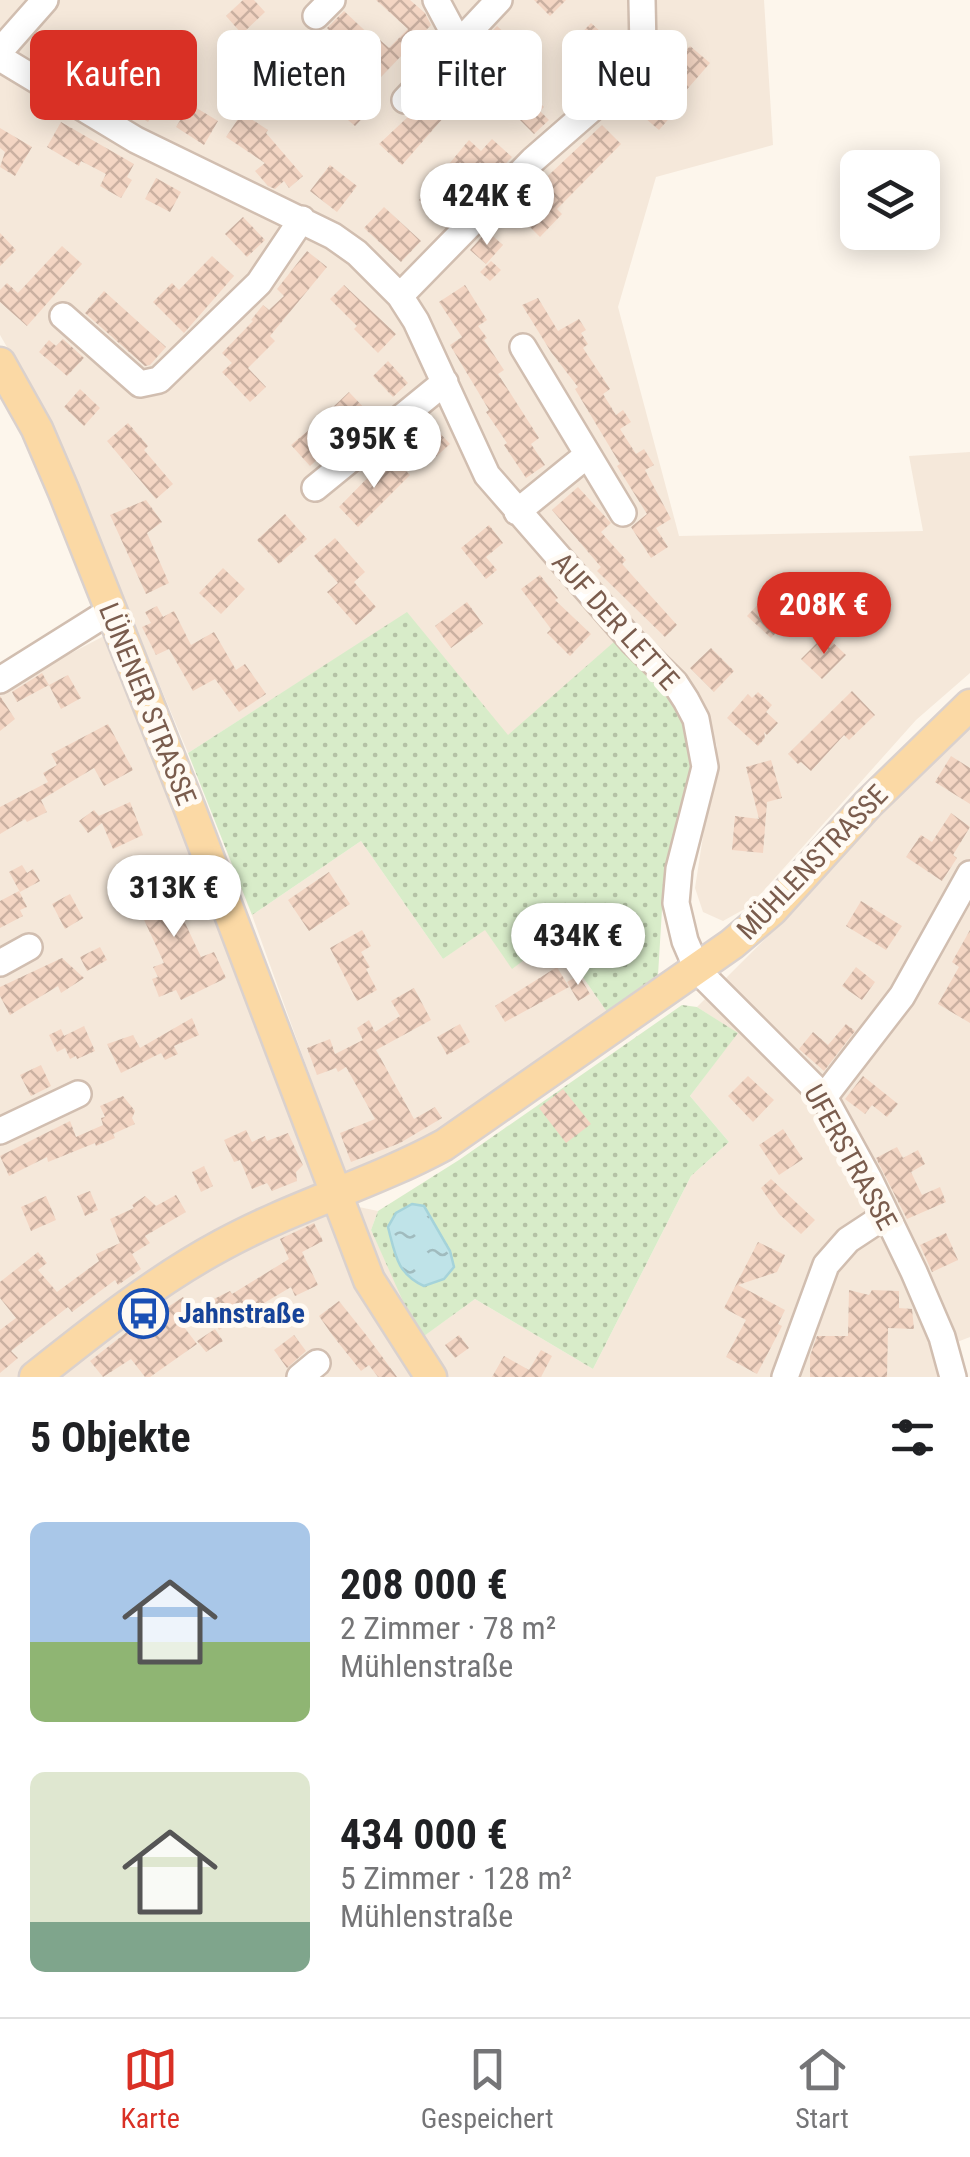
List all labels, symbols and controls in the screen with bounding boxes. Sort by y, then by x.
chip: Kaufen [30,30,197,120]
chip: Mieten [217,30,381,120]
chip: Filter [401,30,542,120]
chip: Neu [562,30,687,120]
map controls [840,150,940,250]
button: layers [840,150,940,250]
pin: 424K € [406,163,568,248]
text: 424K € [442,176,532,214]
pin: 395K € [293,406,455,491]
text: 395K € [329,419,419,457]
street label: AUF DER LETTE [545,546,686,697]
pin: 208K € [743,572,905,657]
text: 208K € [779,585,869,623]
street label: LÜNENER STRASSE [92,598,203,810]
street label: MÜHLENSTRASSE [730,778,894,946]
pin: 313K € [93,855,255,940]
text: 313K € [129,868,219,906]
pin: 434K € [497,903,659,988]
text: 434K € [533,916,623,954]
street label: UFERSTRASSE [797,1079,904,1236]
bus stop icon: Jahnstraße [117,1287,169,1339]
place label: Jahnstraße [178,1297,305,1330]
icon: filters [885,1410,940,1465]
text: 5 Objekte [30,1413,191,1462]
text: 208 000 € [340,1560,508,1609]
icon: home [110,1562,230,1682]
text: 2 Zimmer · 78 m² [340,1609,556,1647]
text: Mühlenstraße [340,1647,513,1685]
text: 434 000 € [340,1810,508,1859]
icon: home [110,1812,230,1932]
text: 5 Zimmer · 128 m² [340,1859,572,1897]
text: Mühlenstraße [340,1897,513,1935]
tab: Karte [120,2042,180,2135]
tab: Gespeichert [421,2042,554,2135]
tab: Start [795,2042,850,2135]

